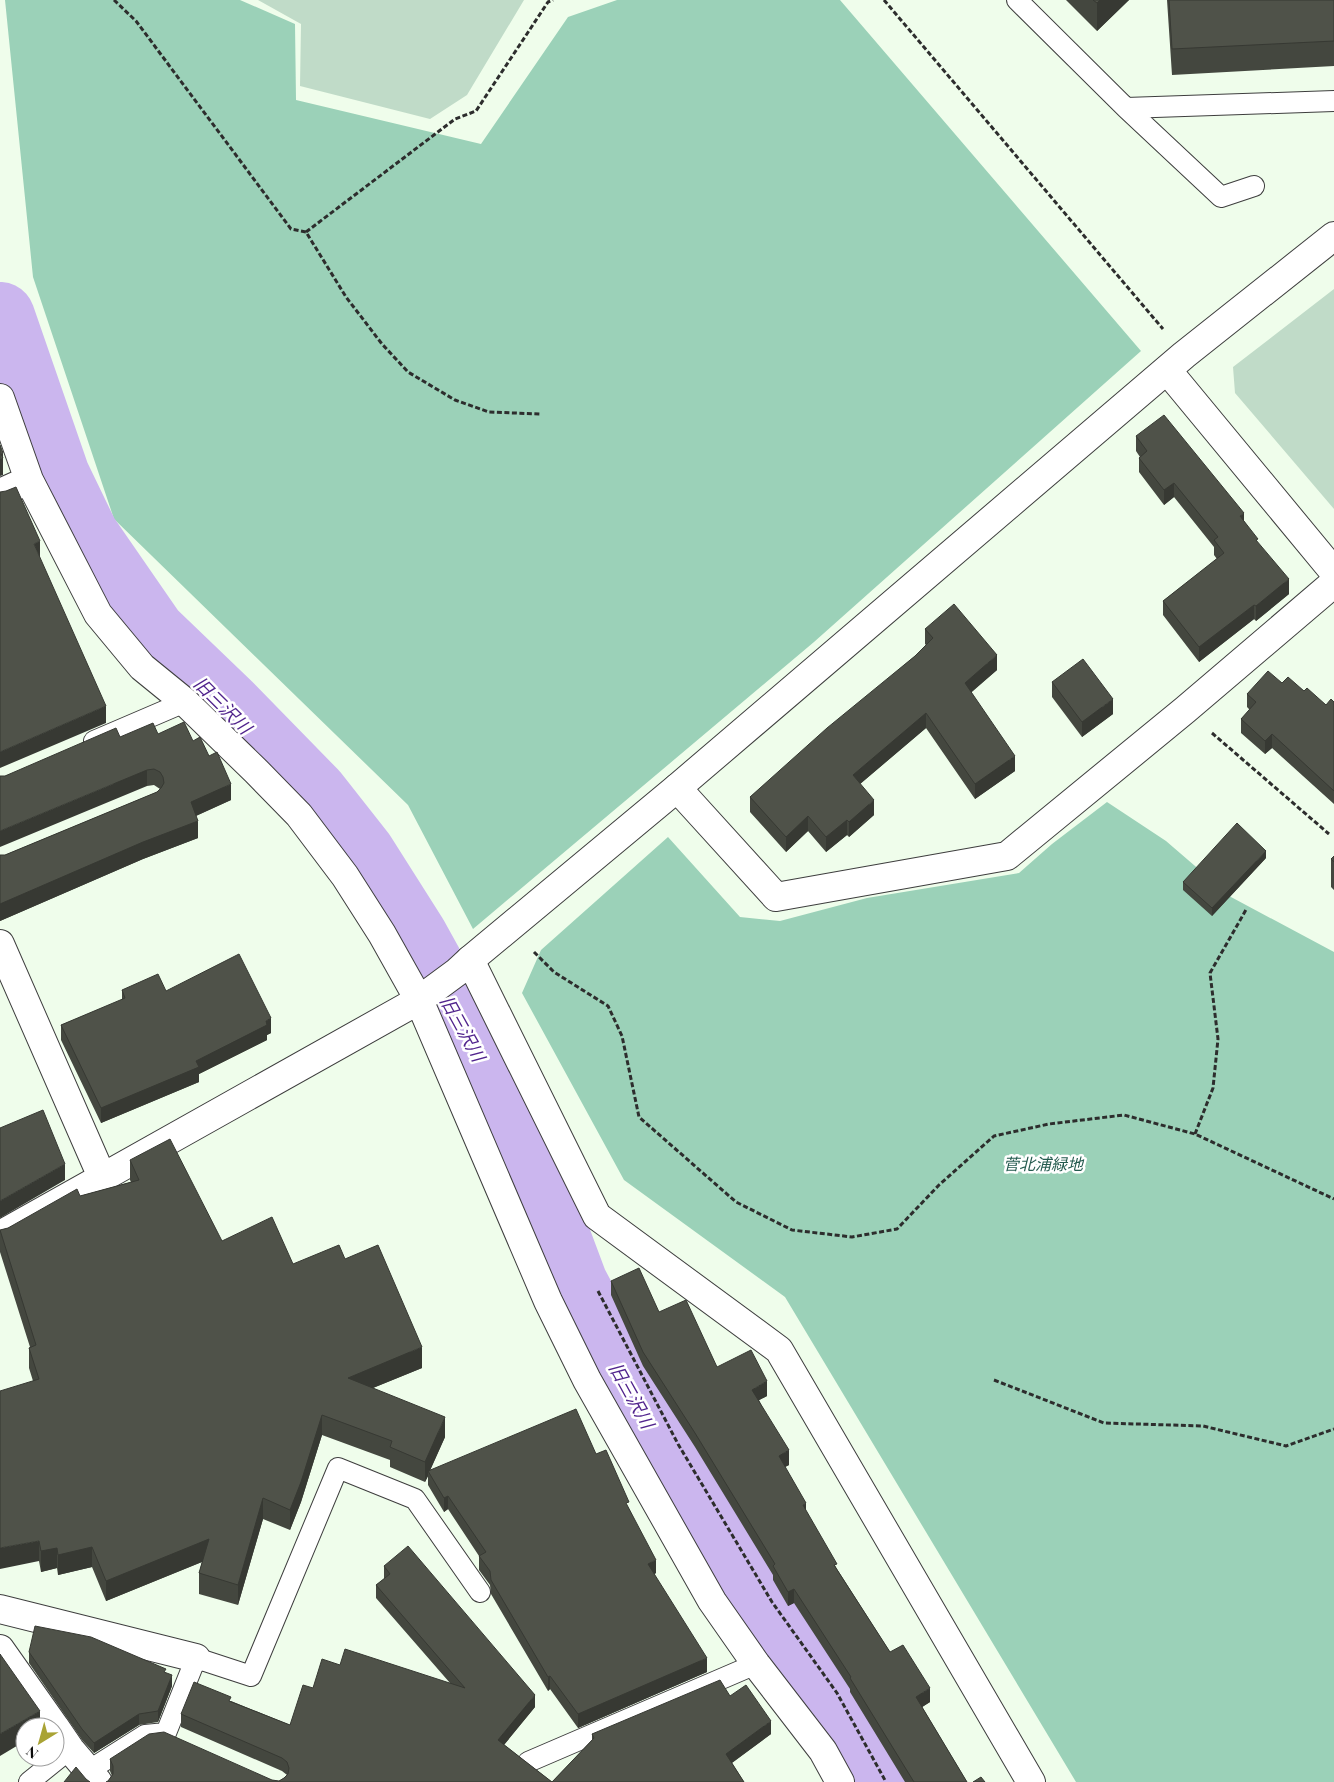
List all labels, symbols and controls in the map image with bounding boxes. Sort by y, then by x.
water label: 旧三沢川 [189,671,258,740]
water label: 旧三沢川 [435,991,492,1067]
park label: 菅北浦緑地 [1003,1153,1085,1174]
water label: 旧三沢川 [604,1358,661,1434]
north arrow [15,1717,65,1767]
text: N [22,1742,42,1763]

